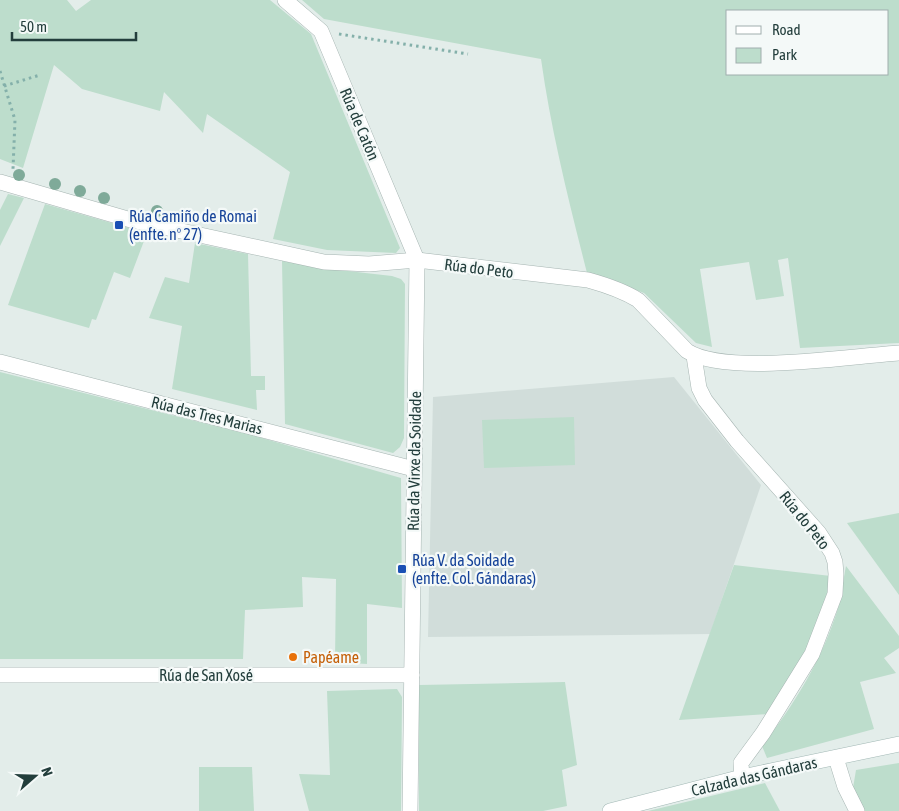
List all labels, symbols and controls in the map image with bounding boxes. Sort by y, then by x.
scale bar [12,10,136,42]
legend [726,10,889,75]
text: 50 m [20,18,47,35]
text: Road [772,21,801,38]
text: Park [772,46,797,63]
street label: Rúa de Catón [337,85,383,163]
place label: Rúa Camiño de Romai (enfte. nº 27) [129,207,257,244]
marker: Rúa Camiño de Romai (enfte. nº 27) [113,219,125,231]
street label: Rúa do Peto [443,255,515,281]
street label: Rúa da Virxe da Soidade [404,391,424,531]
street label: Rúa das Tres Marias [150,393,265,438]
street label: Rúa do Peto [776,487,834,553]
place label: Rúa V. da Soidade (enfte. Col. Gándaras) [412,551,536,588]
marker: Rúa V. da Soidade (enfte. Col. Gándaras) [396,563,408,575]
place label: Papéame [303,648,359,667]
marker: Papéame [287,651,299,663]
street label: Rúa de San Xosé [159,666,253,684]
north arrow [10,751,60,801]
street label: Calzada das Gándaras [689,753,819,799]
text: N [38,765,56,778]

